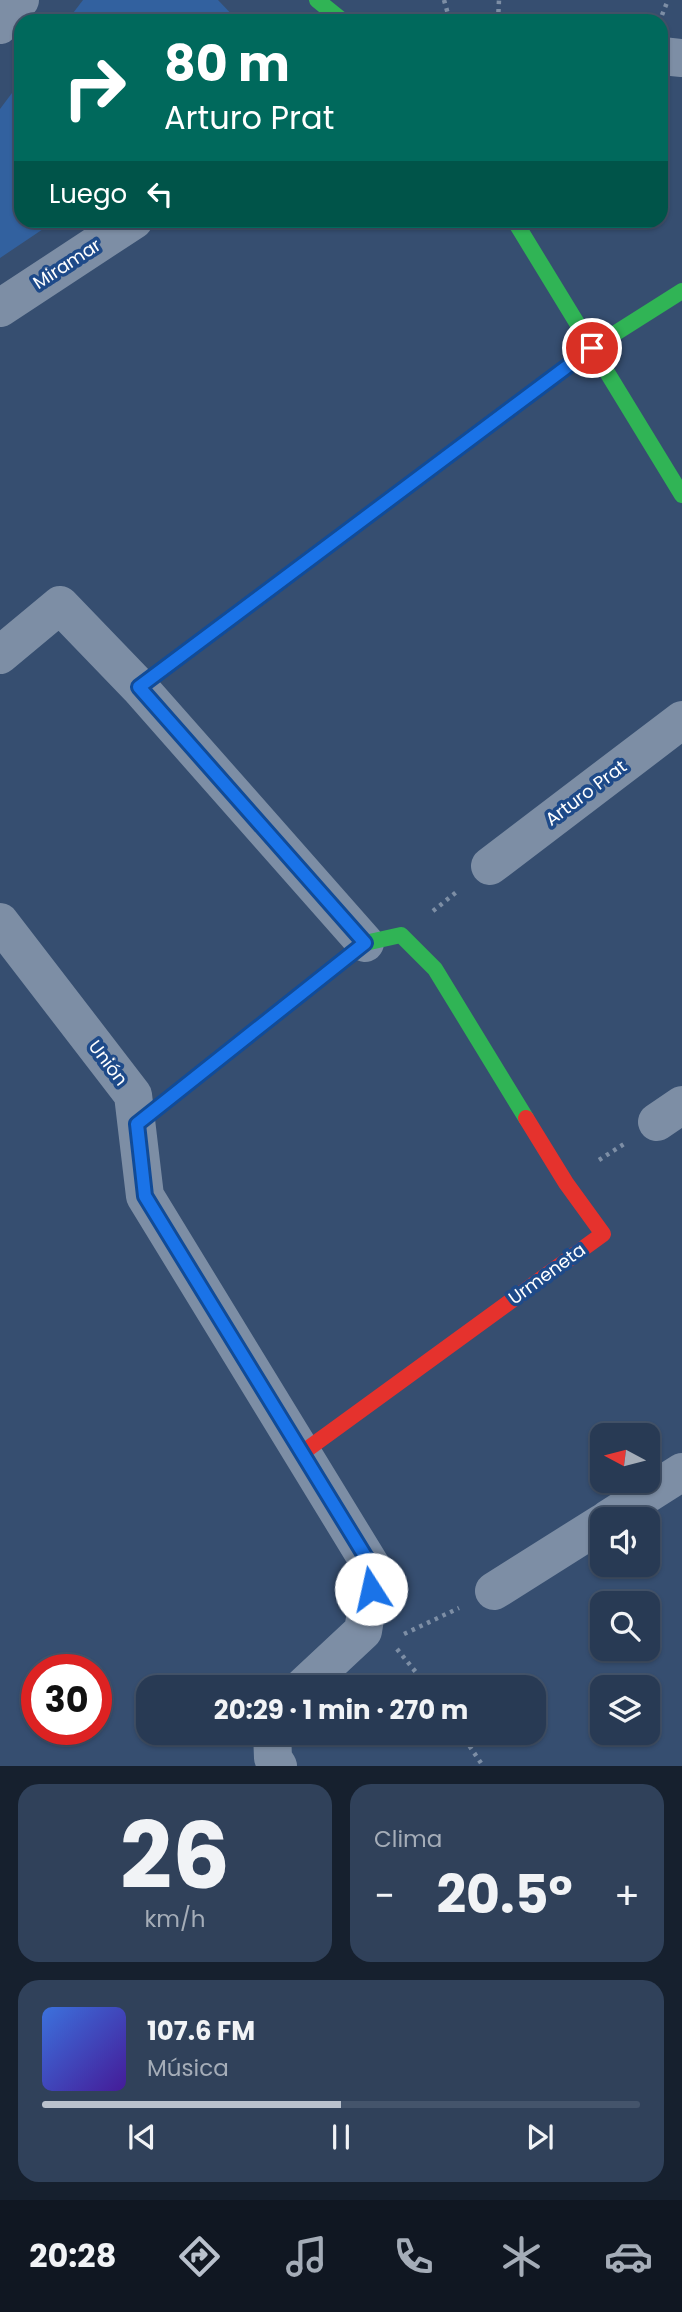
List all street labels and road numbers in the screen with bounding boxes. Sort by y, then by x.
street label: Miramar [28,232,106,295]
street label: Arturo Prat [540,754,631,831]
street label: Unión [83,1035,134,1091]
street label: Urmeneta [503,1237,590,1310]

